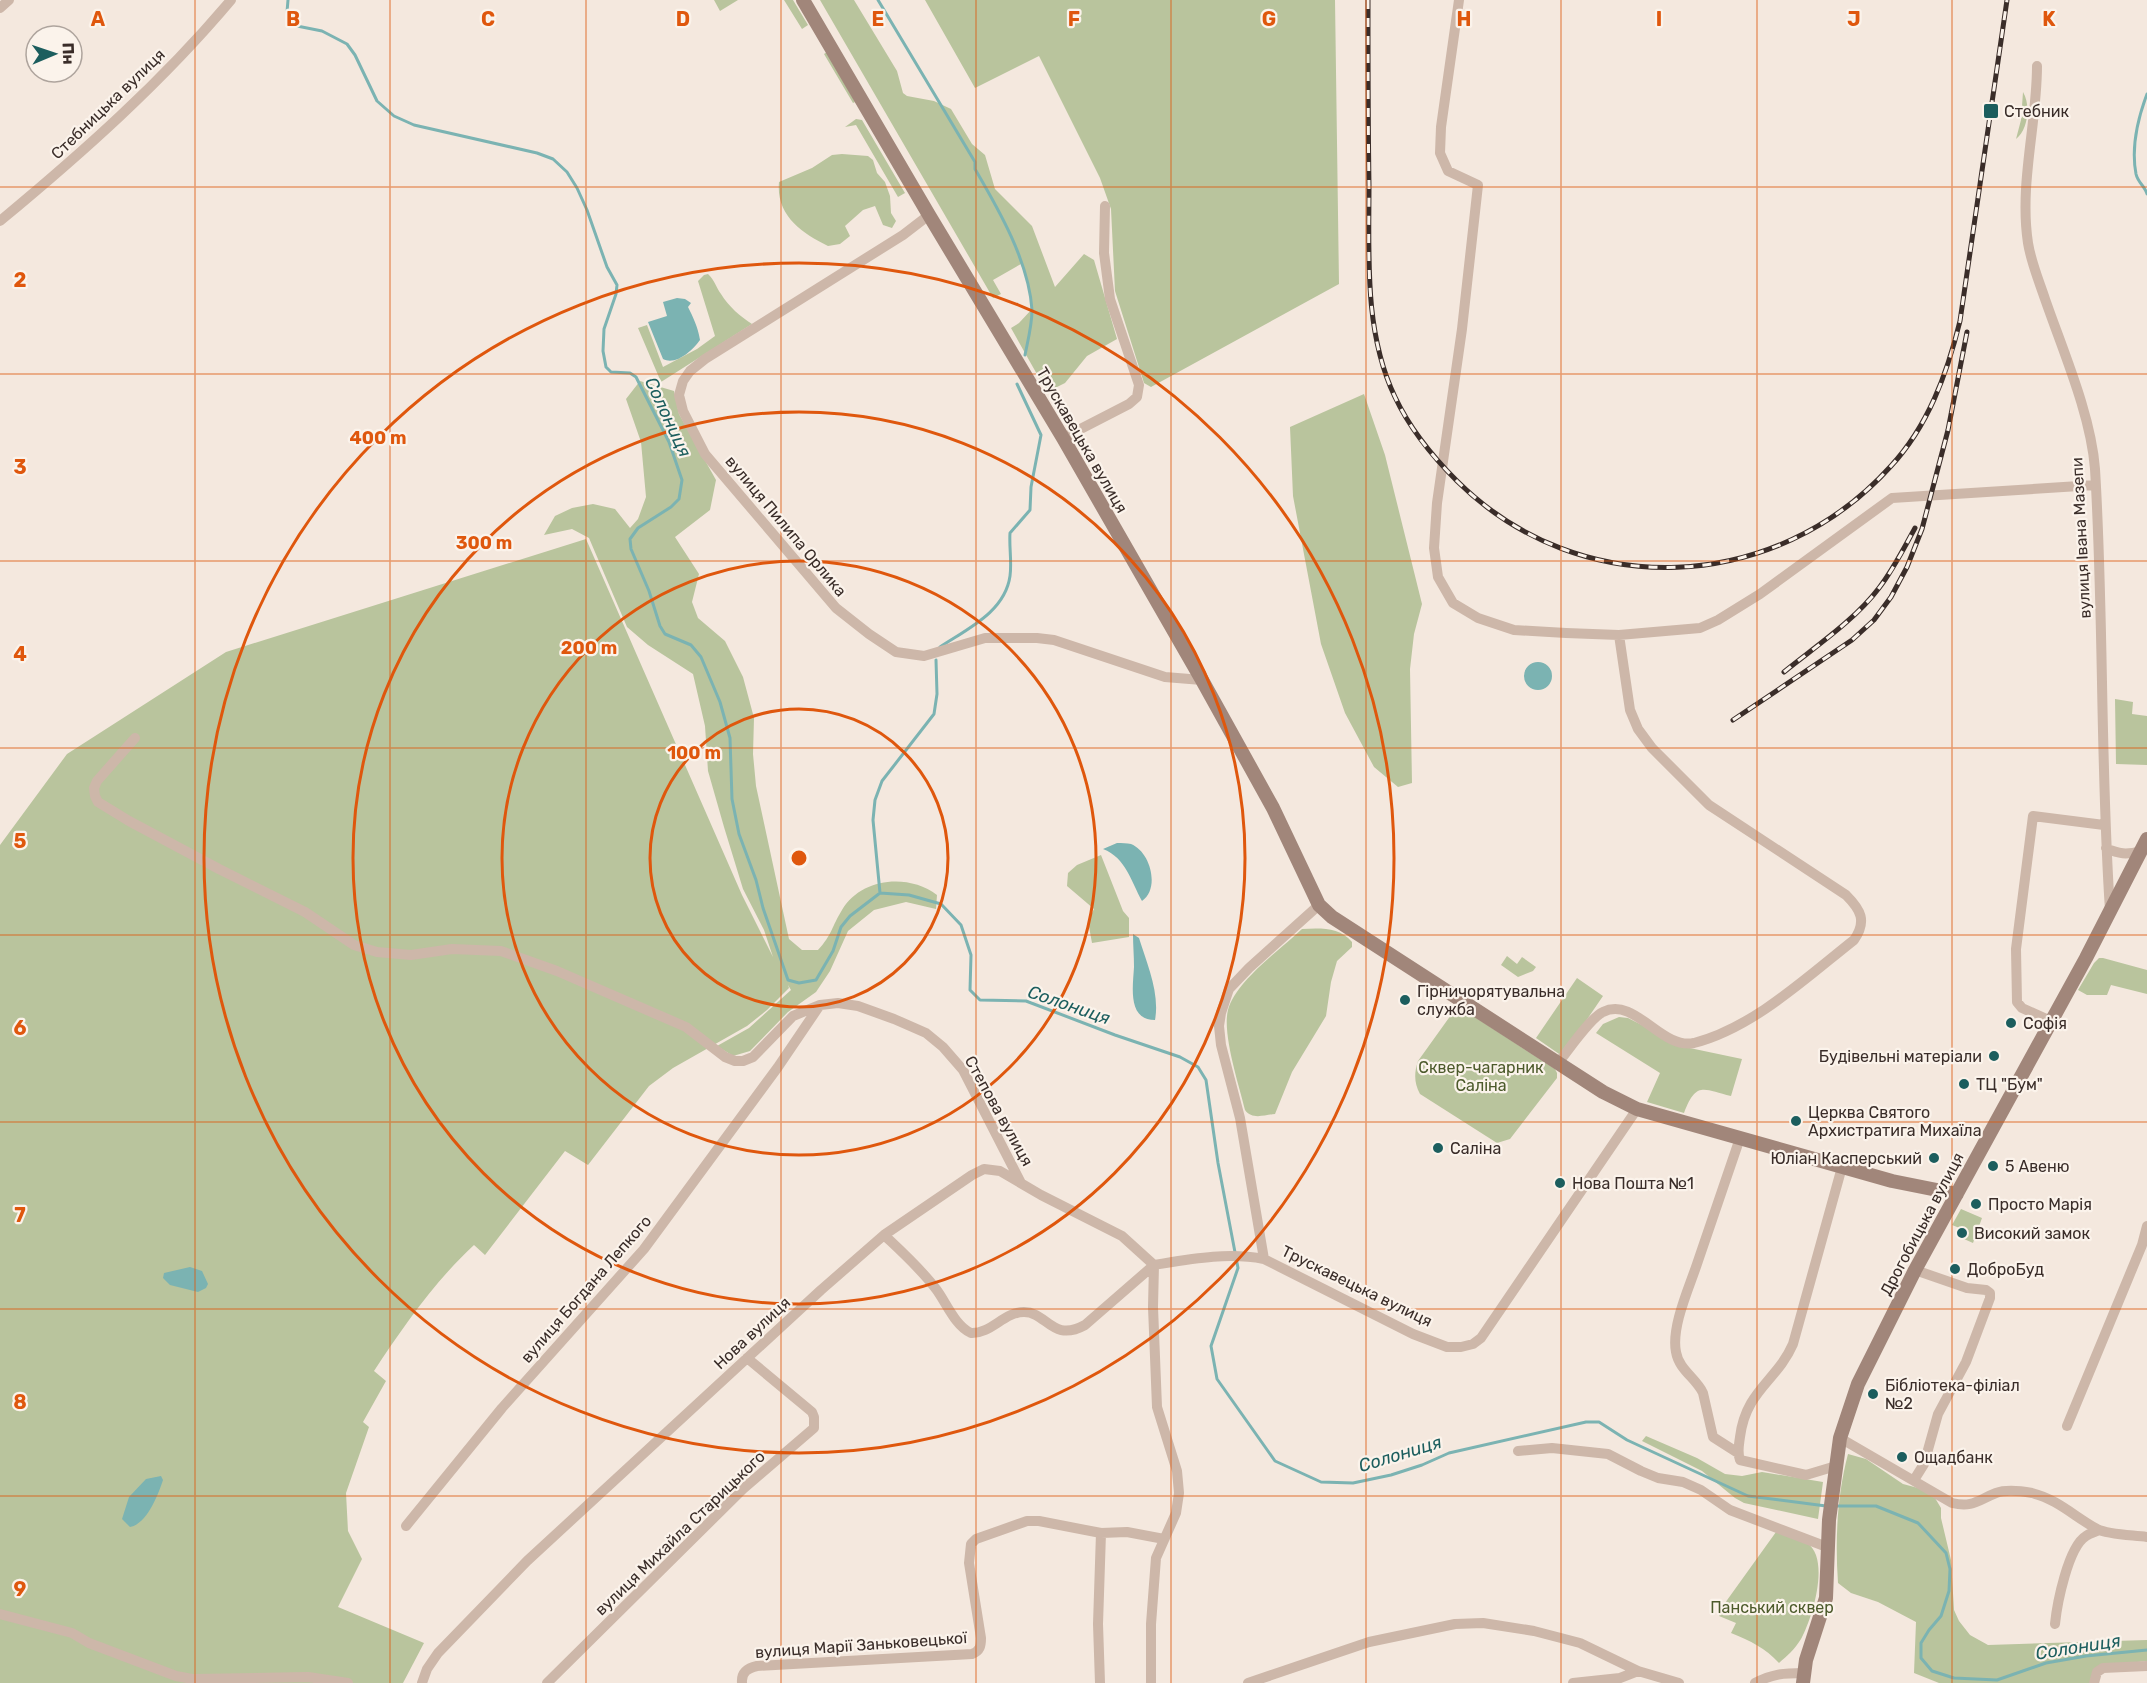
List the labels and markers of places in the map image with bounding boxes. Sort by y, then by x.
marker: Стебник [1982,102,2000,120]
place label: Стебник [2004,102,2070,121]
centre of rings [789,848,809,868]
place label: Гірничорятувальна служба [1417,982,1565,1019]
marker: Гірничорятувальна служба [1398,993,1412,1007]
place label: Софія [2023,1014,2067,1033]
marker: Софія [2004,1016,2018,1030]
place label: Будівельні матеріали [1819,1047,1982,1066]
marker: Будівельні матеріали [1987,1049,2001,1063]
place label: ТЦ "Бум" [1976,1075,2043,1094]
marker: ТЦ "Бум" [1957,1077,1971,1091]
place label: Церква Святого Архистратига Михаїла [1808,1103,1981,1140]
marker: Церква Святого Архистратига Михаїла [1789,1114,1803,1128]
place label: Саліна [1450,1139,1501,1158]
marker: Саліна [1431,1141,1445,1155]
place label: Юліан Касперський [1771,1149,1922,1168]
marker: Юліан Касперський [1927,1151,1941,1165]
place label: 5 Авеню [2005,1157,2070,1176]
marker: 5 Авеню [1986,1159,2000,1173]
place label: Нова Пошта №1 [1572,1174,1694,1193]
marker: Нова Пошта №1 [1553,1176,1567,1190]
place label: Просто Марія [1988,1195,2092,1214]
marker: Просто Марія [1969,1197,1983,1211]
place label: Високий замок [1974,1224,2091,1243]
marker: Високий замок [1955,1226,1969,1240]
place label: ДоброБуд [1967,1260,2045,1279]
marker: ДоброБуд [1948,1262,1962,1276]
place label: Бібліотека-філіал №2 [1885,1376,2020,1413]
marker: Бібліотека-філіал №2 [1866,1387,1880,1401]
place label: Ощадбанк [1914,1448,1993,1467]
marker: Ощадбанк [1895,1450,1909,1464]

